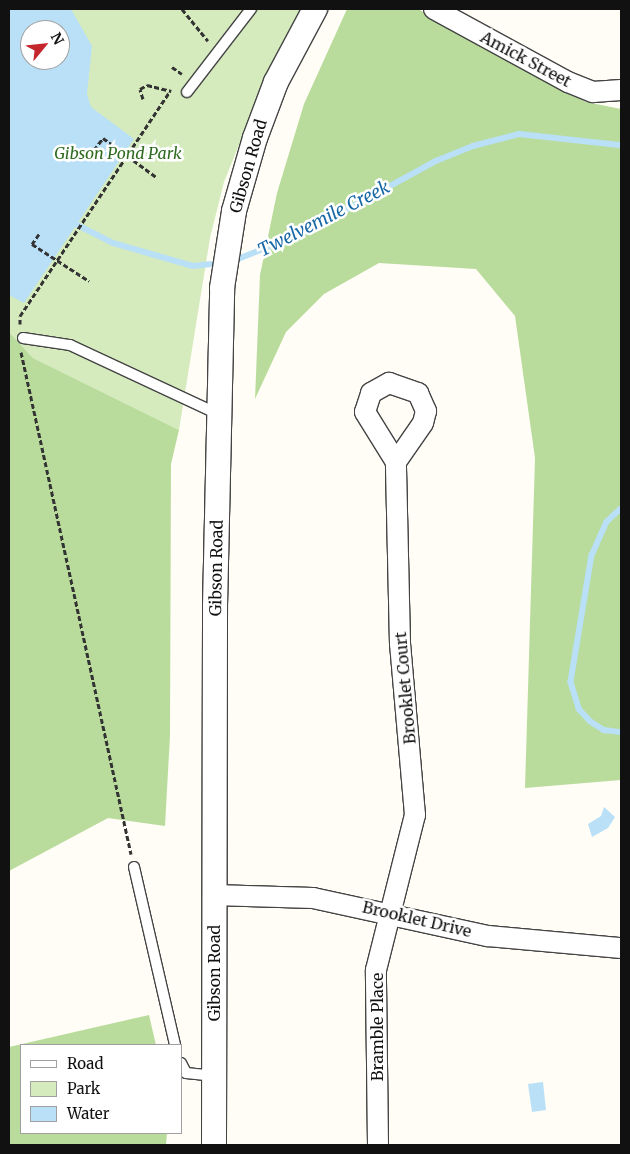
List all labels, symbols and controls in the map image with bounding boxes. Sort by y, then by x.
north arrow [20,20,70,70]
street label: Amick Street [477,27,575,91]
text: N [47,29,68,48]
street label: Gibson Road [225,117,271,215]
park label: Gibson Pond Park [54,143,182,163]
water label: Twelvemile Creek [255,176,393,262]
street label: Gibson Road [206,520,226,616]
street label: Brooklet Court [391,631,419,745]
street label: Brooklet Drive [361,897,473,941]
street label: Gibson Road [204,925,224,1021]
street label: Bramble Place [367,973,387,1081]
legend [20,1044,182,1134]
text: Road [67,1054,103,1073]
text: Park [67,1079,100,1098]
text: Water [67,1104,109,1123]

